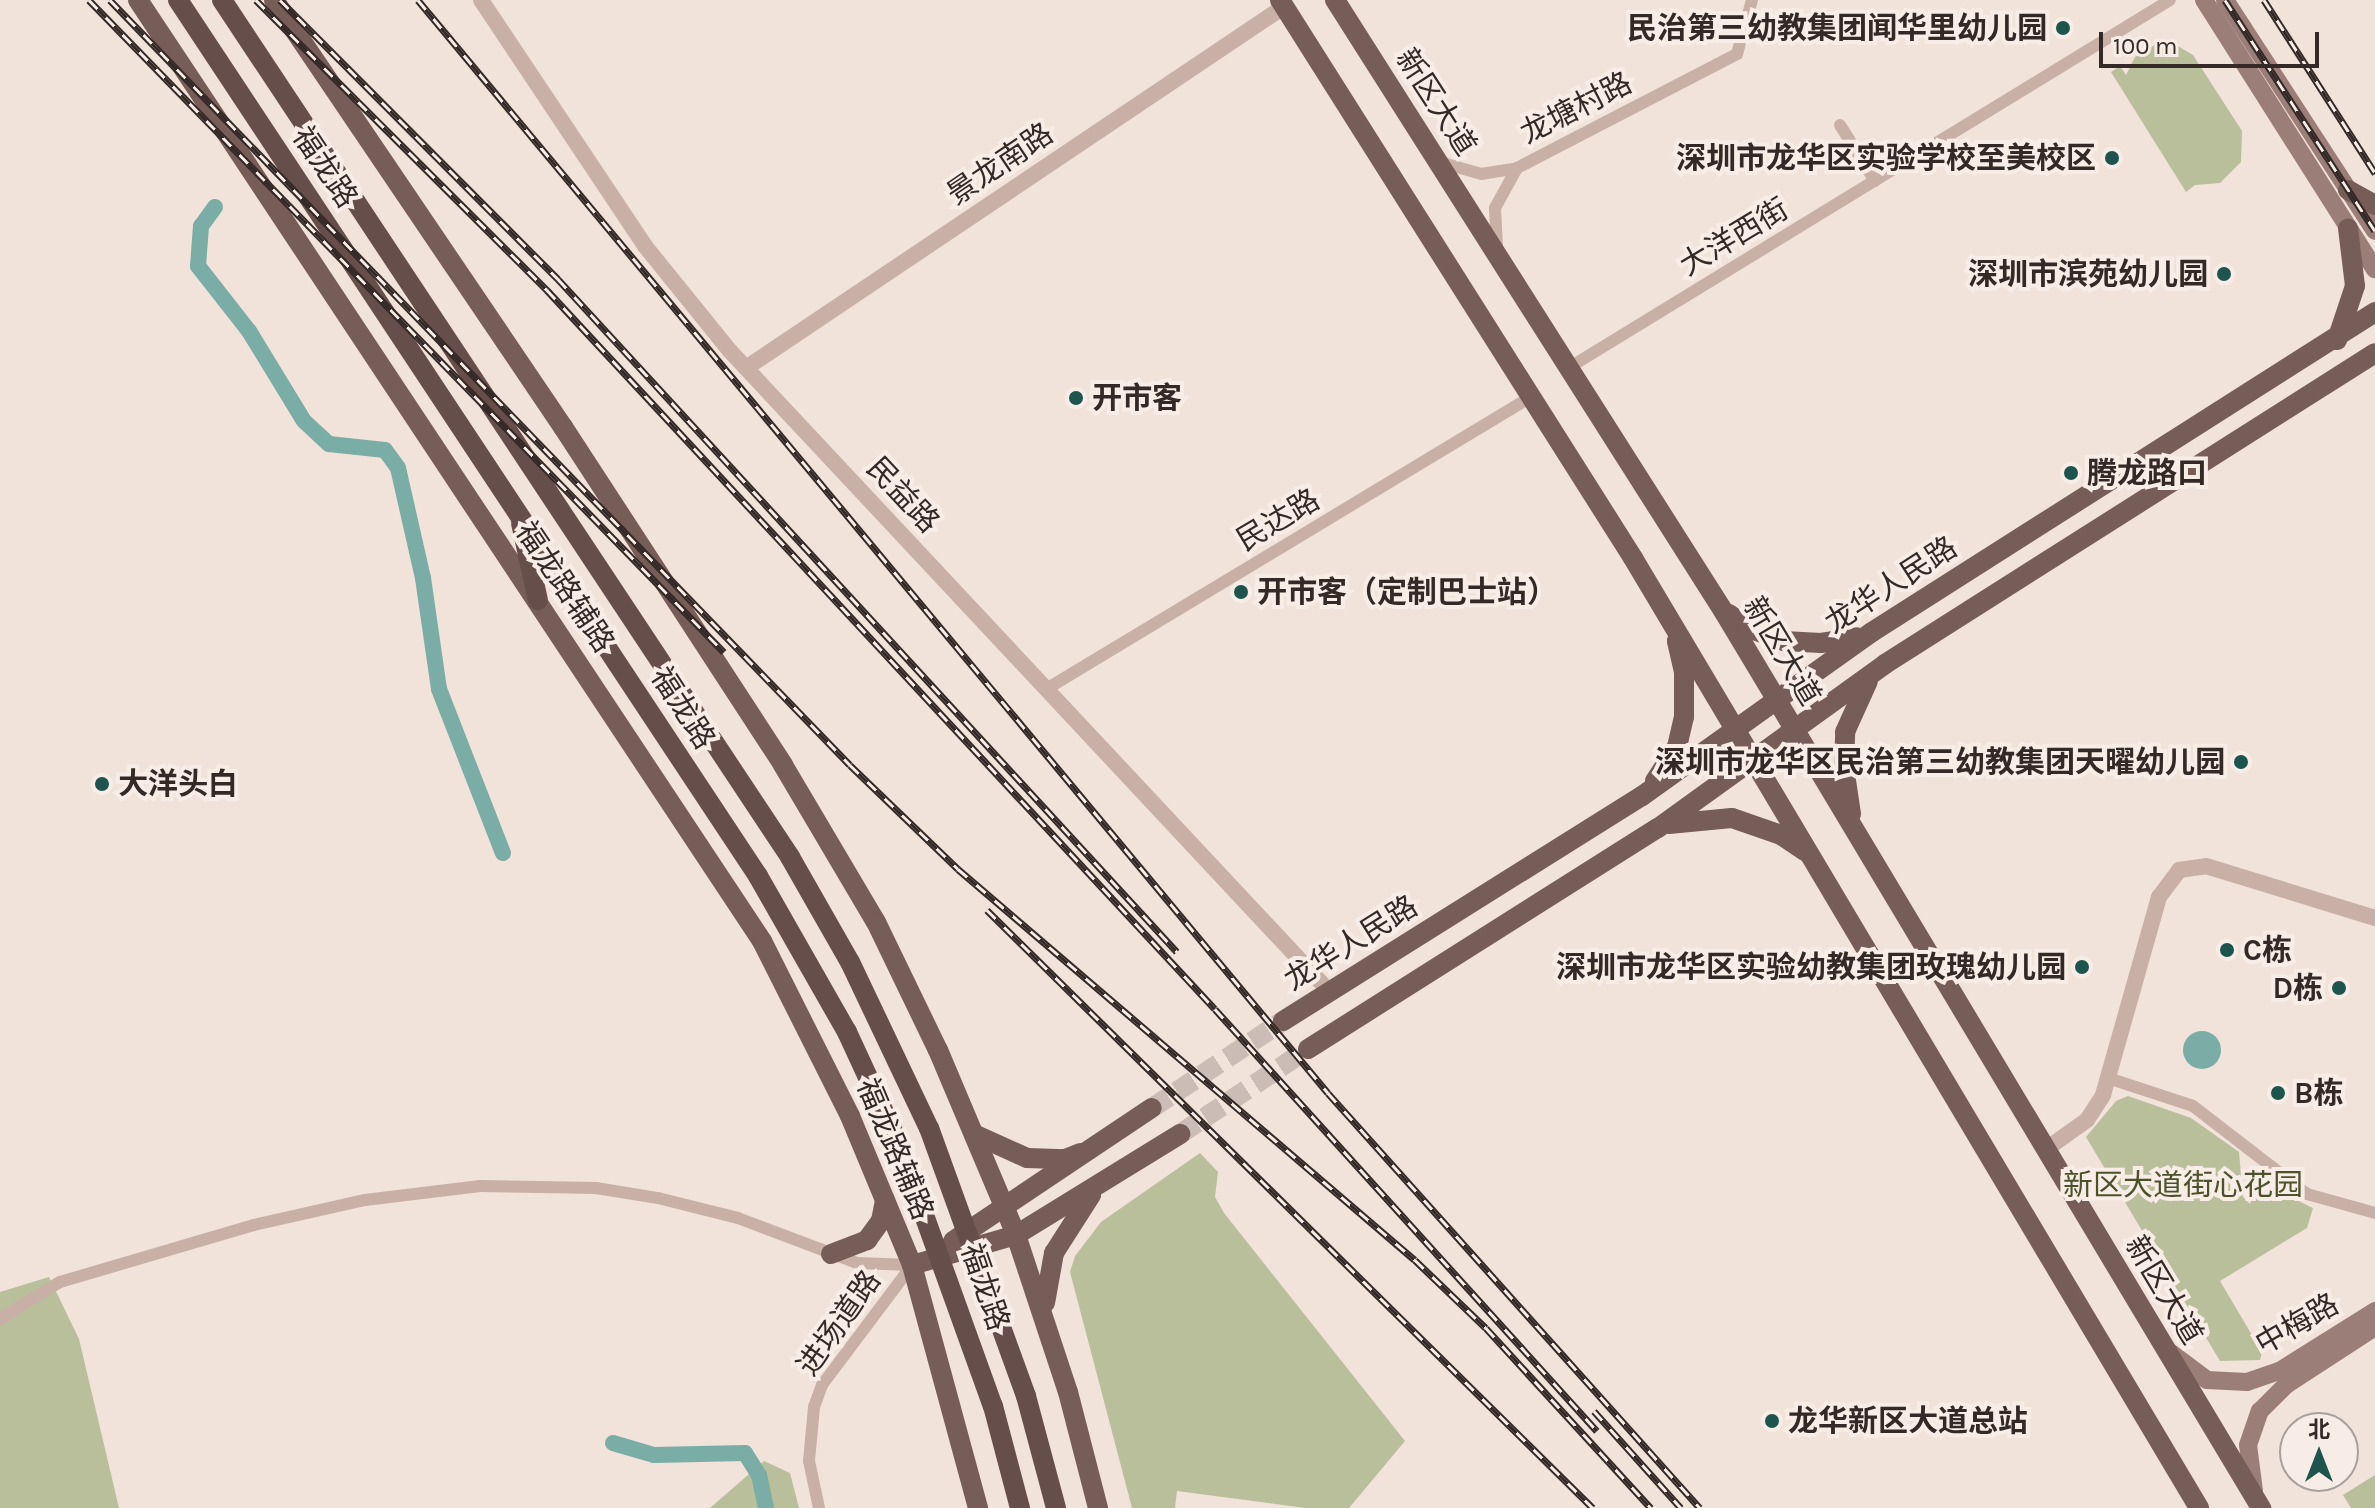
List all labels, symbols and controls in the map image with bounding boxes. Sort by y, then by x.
place label: 民治第三幼教集团闻华里幼儿园 [1627,10,2047,46]
scale bar [2103,16,2323,66]
marker: 民治第三幼教集团闻华里幼儿园 [2054,19,2072,37]
text: 100 m [2113,32,2178,60]
street label: 新区大道 [1388,42,1484,162]
street label: 龙塘村路 [1514,65,1638,151]
street label: 景龙南路 [940,116,1060,212]
street label: 福龙路 [285,120,365,214]
place label: 深圳市龙华区实验学校至美校区 [1676,140,2096,176]
marker: 深圳市龙华区实验学校至美校区 [2103,149,2121,167]
street label: 大洋西街 [1673,191,1795,283]
place label: 深圳市滨苑幼儿园 [1968,256,2208,292]
marker: 深圳市滨苑幼儿园 [2215,265,2233,283]
place label: 开市客 [1092,380,1182,416]
marker: 开市客 [1067,389,1085,407]
street label: 民益路 [859,450,947,540]
place label: 腾龙路口 [2087,455,2207,491]
marker: 腾龙路口 [2062,464,2080,482]
street label: 民达路 [1230,481,1326,559]
street label: 福龙路辅路 [508,515,622,659]
street label: 龙华人民路 [1818,529,1964,641]
place label: 开市客（定制巴士站） [1257,574,1557,610]
marker: 开市客（定制巴士站） [1232,583,1250,601]
street label: 新区大道 [1736,590,1828,712]
street label: 福龙路 [643,660,723,756]
place label: 深圳市龙华区民治第三幼教集团天曜幼儿园 [1655,744,2225,780]
marker: 深圳市龙华区民治第三幼教集团天曜幼儿园 [2232,753,2250,771]
place label: 大洋头白 [118,766,238,802]
marker: 大洋头白 [93,775,111,793]
street label: 龙华人民路 [1278,888,1424,998]
place label: C栋 [2243,932,2292,968]
marker: C栋 [2218,941,2236,959]
place label: 深圳市龙华区实验幼教集团玫瑰幼儿园 [1556,949,2066,985]
marker: 深圳市龙华区实验幼教集团玫瑰幼儿园 [2073,958,2091,976]
place label: D栋 [2272,970,2323,1006]
marker: D栋 [2330,979,2348,997]
street label: 福龙路辅路 [849,1073,941,1225]
place label: B栋 [2294,1075,2343,1111]
marker: B栋 [2269,1084,2287,1102]
park label: 新区大道街心花园 [2063,1167,2303,1203]
street label: 新区大道 [2118,1229,2210,1351]
street label: 福龙路 [953,1239,1017,1335]
street label: 进场道路 [790,1264,888,1382]
street label: 中梅路 [2249,1286,2345,1362]
place label: 龙华新区大道总站 [1788,1403,2028,1439]
marker: 龙华新区大道总站 [1763,1412,1781,1430]
north arrow [2279,1412,2359,1492]
text: 北 [2308,1417,2330,1443]

